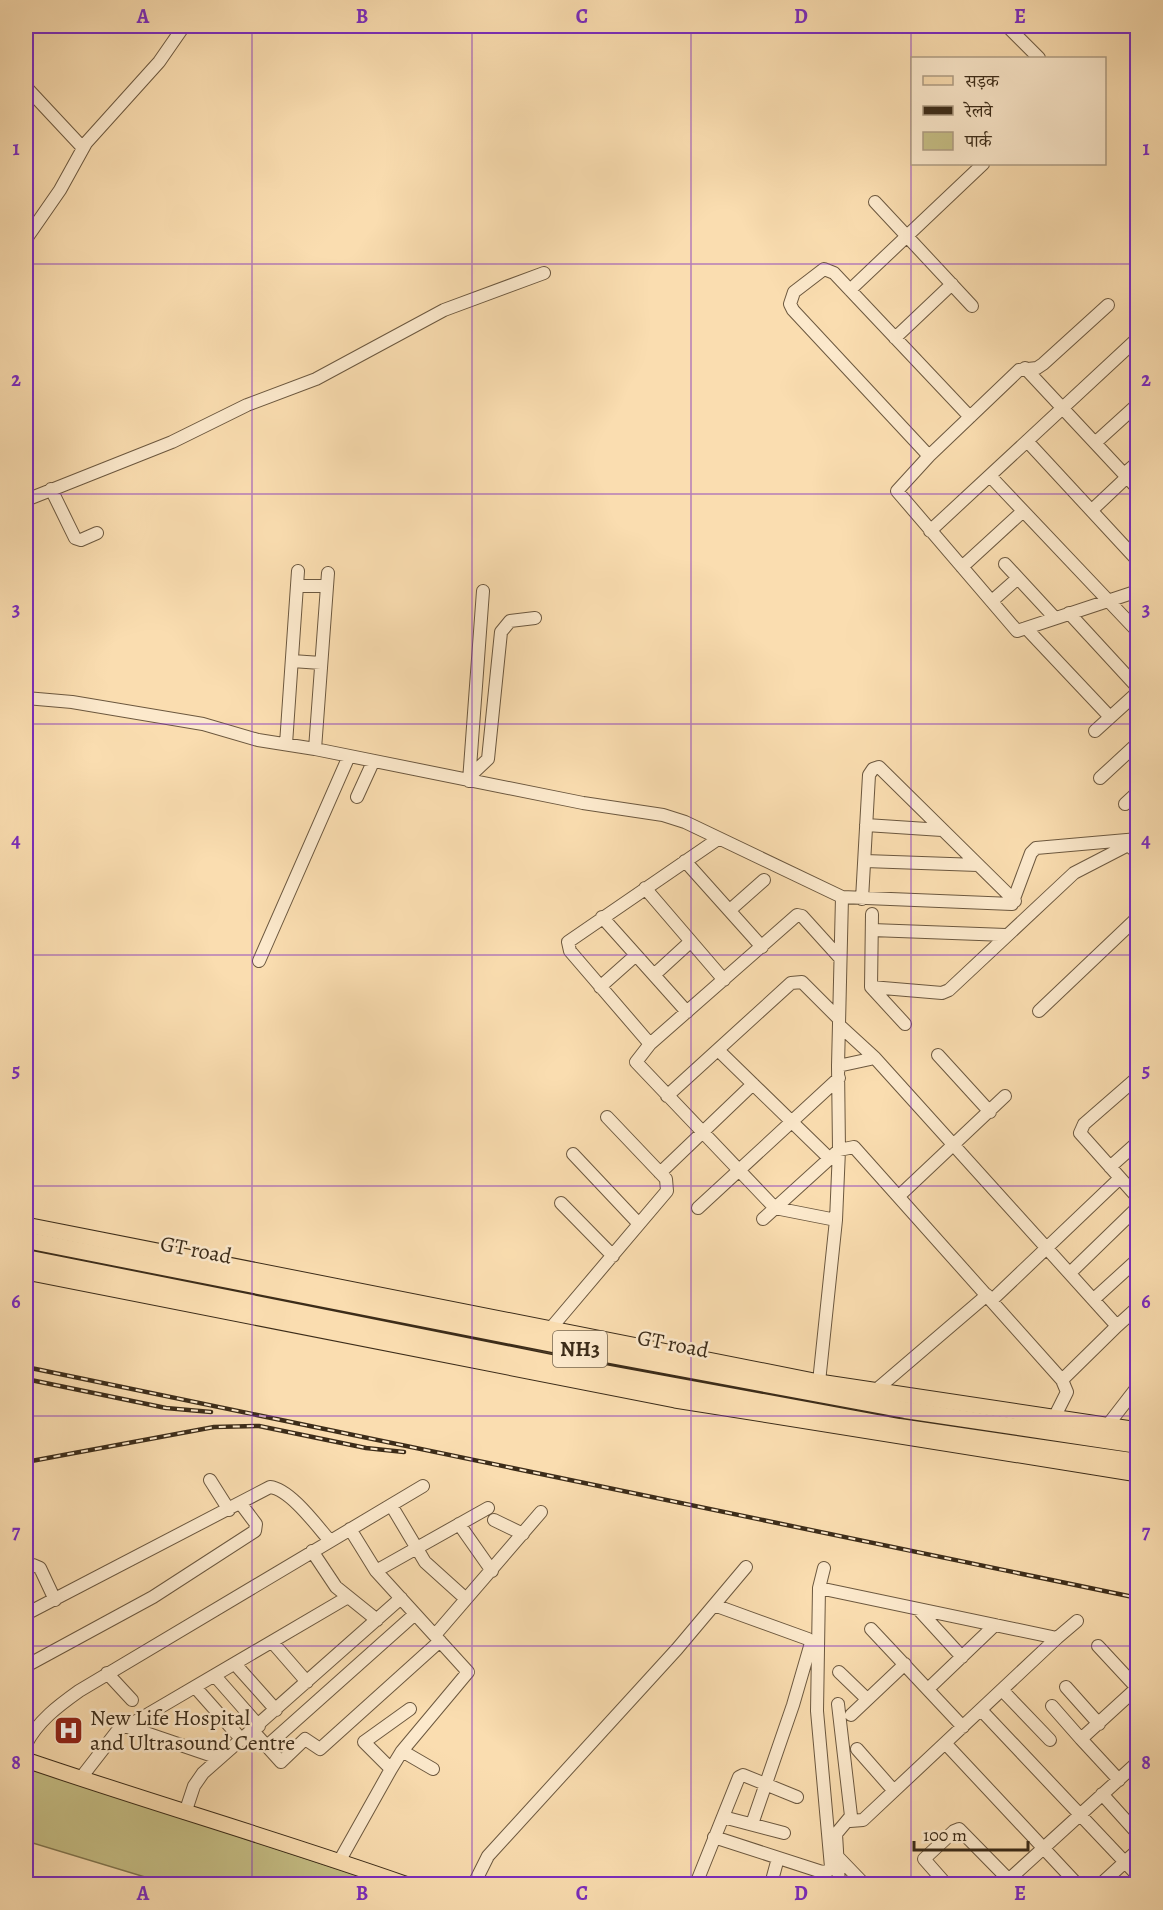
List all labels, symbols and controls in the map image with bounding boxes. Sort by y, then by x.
text: A [136,3,150,30]
text: B [356,3,368,30]
text: C [576,3,588,30]
text: D [794,3,808,30]
text: E [1014,3,1026,30]
legend [911,57,1106,165]
text: सड़क [964,69,1000,93]
text: रेलवे [963,99,994,123]
text: पार्क [964,129,993,153]
text: 1 [12,135,20,162]
text: 1 [1142,135,1150,162]
text: 2 [11,366,21,393]
text: 2 [1141,366,1151,393]
text: 3 [12,596,20,623]
text: 3 [1142,596,1150,623]
text: 4 [11,827,21,854]
text: 4 [1141,827,1151,854]
text: 5 [12,1057,20,1084]
text: 5 [1142,1057,1150,1084]
street label: GT road [158,1228,235,1272]
text: 6 [11,1288,21,1315]
text: 6 [1141,1288,1151,1315]
street label: GT road [635,1322,712,1366]
road number: NH3 [553,1331,607,1367]
text: 7 [12,1518,21,1545]
text: 7 [1142,1518,1151,1545]
place label: New Life Hospital and Ultrasound Centre [90,1703,295,1758]
hospital icon: New Life Hospital and Ultrasound Centre [53,1715,85,1747]
text: 8 [11,1749,21,1776]
text: 8 [1141,1749,1151,1776]
scale bar [914,1814,1028,1852]
text: 100 m [923,1823,967,1847]
text: A [136,1880,150,1907]
text: B [356,1880,368,1907]
text: C [576,1880,588,1907]
text: D [794,1880,808,1907]
text: E [1014,1880,1026,1907]

